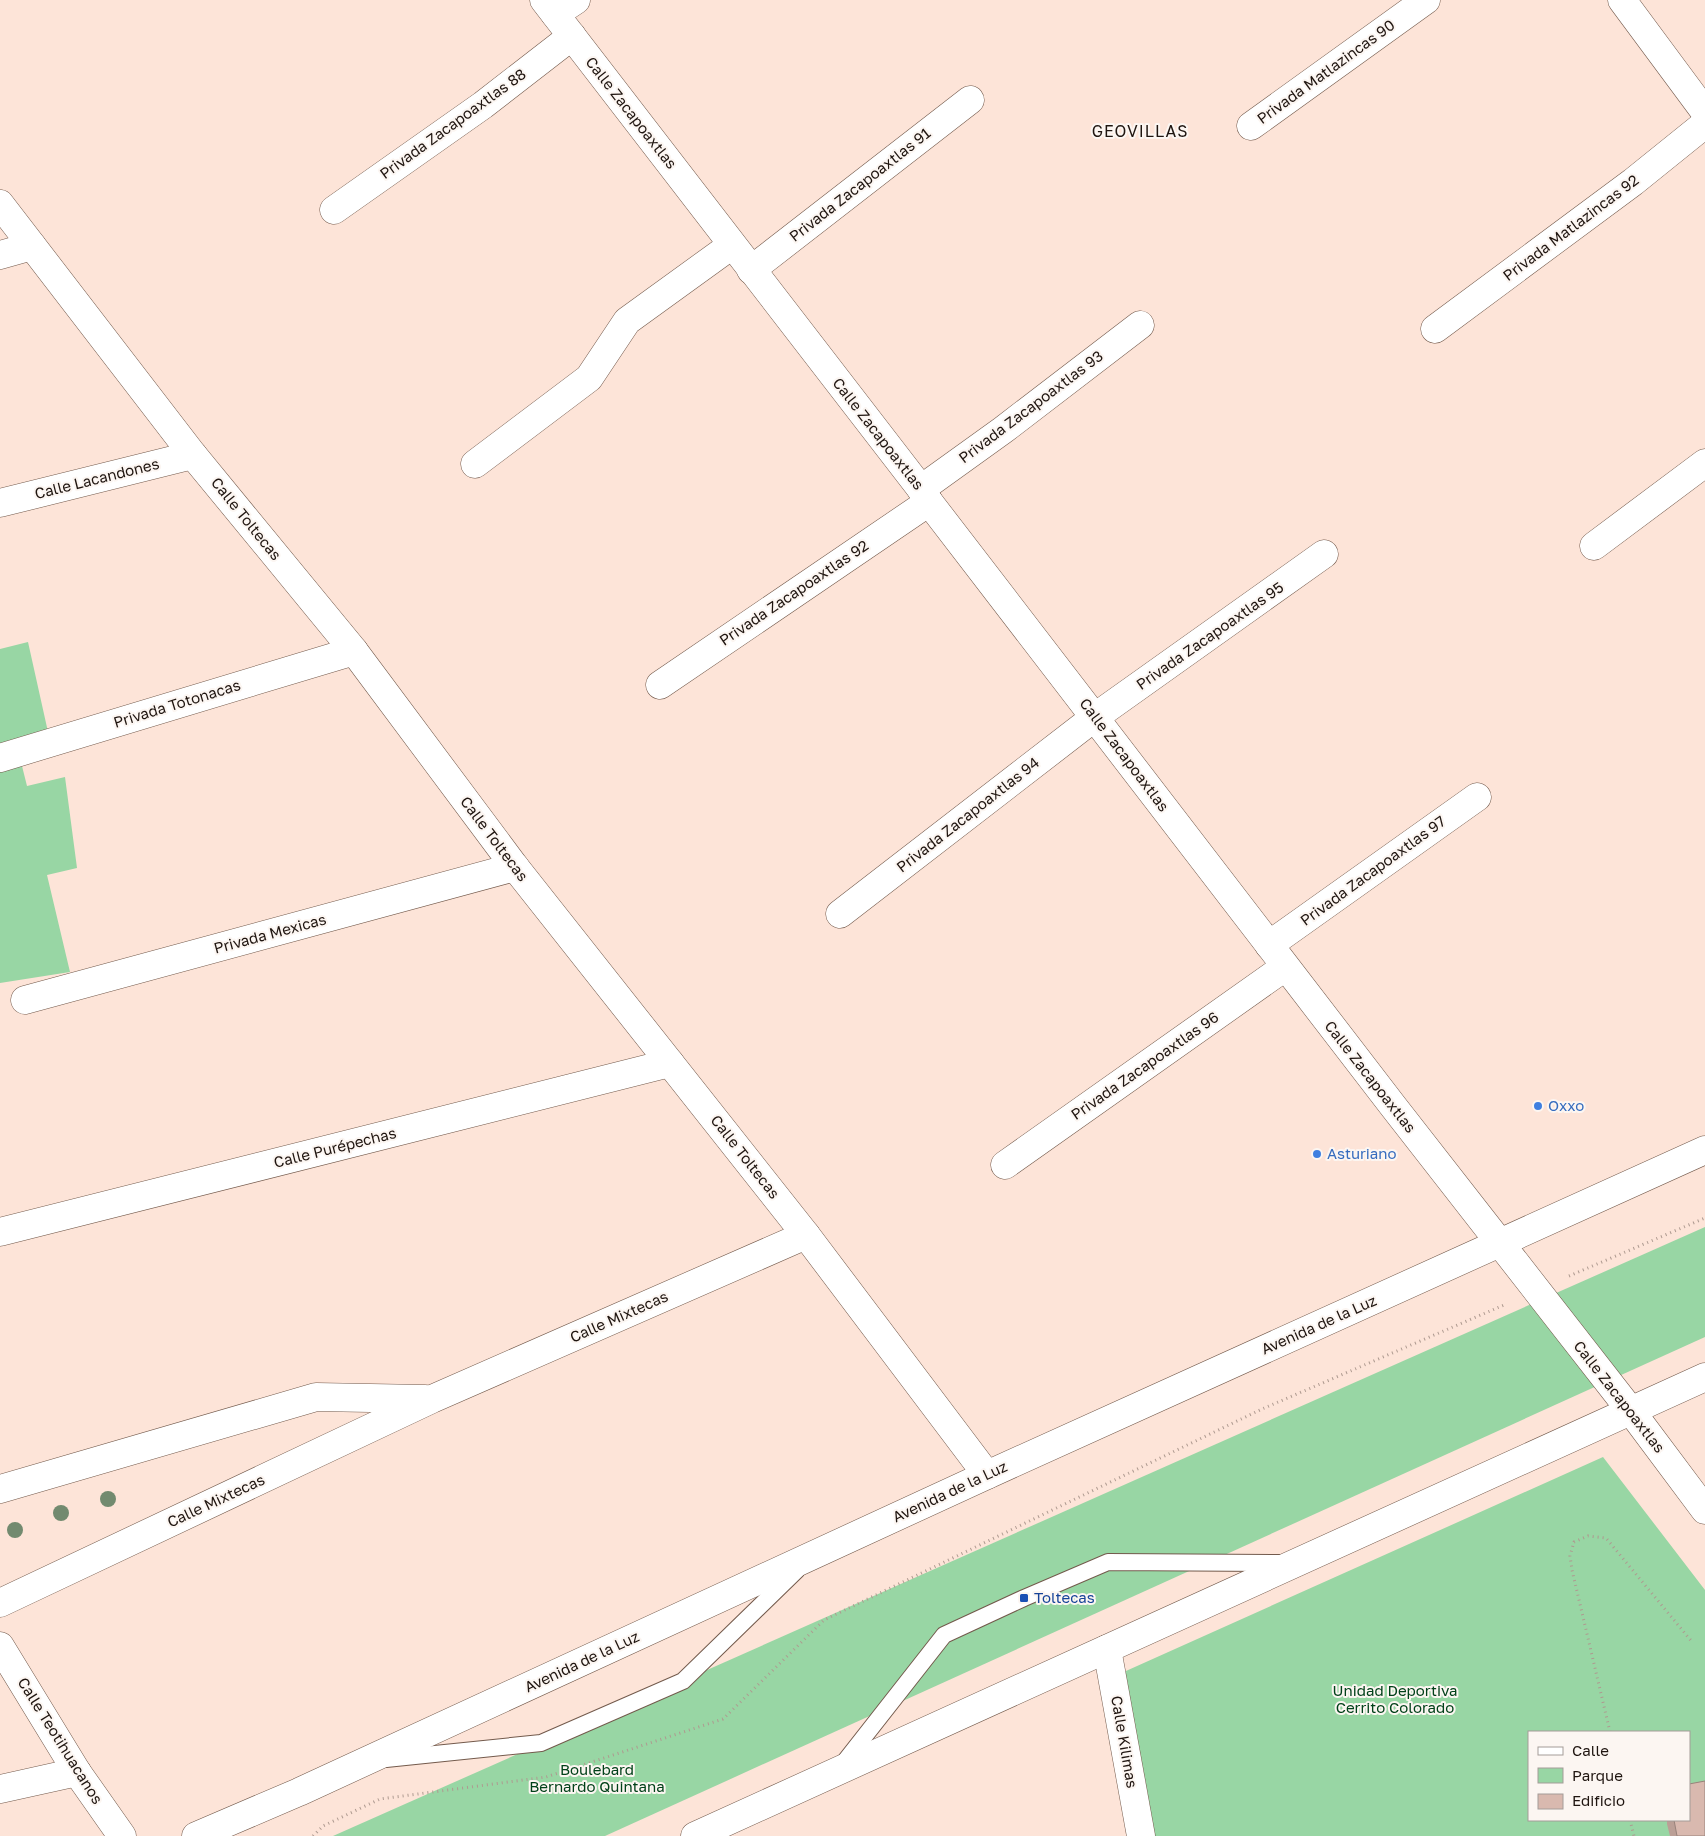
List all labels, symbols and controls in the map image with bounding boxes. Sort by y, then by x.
street label: Privada Matlazincas 90 [1253,15,1398,127]
street label: Calle Zacapoaxtlas [582,53,681,172]
street label: Privada Zacapoaxtlas 88 [376,64,529,182]
district label: GEOVILLAS [1092,121,1188,141]
street label: Privada Zacapoaxtlas 91 [785,123,934,245]
street label: Privada Matlazincas 92 [1499,170,1642,284]
street label: Privada Zacapoaxtlas 93 [955,346,1106,466]
street label: Calle Zacapoaxtlas [829,374,928,493]
street label: Calle Lacandones [33,454,161,502]
street label: Calle Toltecas [208,473,286,563]
street label: Privada Zacapoaxtlas 92 [716,536,871,649]
street label: Privada Zacapoaxtlas 95 [1132,577,1287,693]
street label: Privada Totonacas [111,675,242,731]
street label: Calle Zacapoaxtlas [1076,694,1173,815]
street label: Privada Zacapoaxtlas 94 [892,753,1042,876]
street label: Calle Toltecas [457,793,533,884]
street label: Privada Zacapoaxtlas 97 [1296,811,1449,929]
street label: Privada Mexicas [212,909,328,957]
street label: Privada Zacapoaxtlas 96 [1067,1007,1222,1123]
street label: Calle Zacapoaxtlas [1321,1017,1420,1136]
place label: Oxxo [1548,1096,1584,1114]
marker: Oxxo [1532,1100,1544,1112]
street label: Calle Toltecas [708,1111,784,1202]
street label: Calle Purépechas [272,1123,398,1171]
place label: Asturiano [1327,1144,1397,1162]
marker: Asturiano [1311,1148,1323,1160]
street label: Calle Mixtecas [567,1286,670,1346]
street label: Avenida de la Luz [1258,1290,1379,1358]
street label: Calle Zacapoaxtlas [1570,1337,1669,1456]
street label: Avenida de la Luz [889,1457,1010,1526]
street label: Calle Mixtecas [164,1470,267,1531]
place label: Toltecas [1034,1588,1095,1606]
marker: Toltecas [1018,1592,1030,1604]
street label: Avenida de la Luz [521,1627,642,1696]
street label: Calle Teotihuacanos [15,1674,107,1807]
park label: Unidad Deportiva Cerrito Colorado [1333,1681,1457,1716]
street label: Calle Kilimas [1108,1694,1142,1789]
legend [1528,1731,1690,1821]
text: Calle [1572,1741,1609,1759]
park label: Boulebard Bernardo Quintana [529,1760,665,1795]
text: Parque [1572,1766,1623,1784]
text: Edificio [1572,1791,1625,1809]

